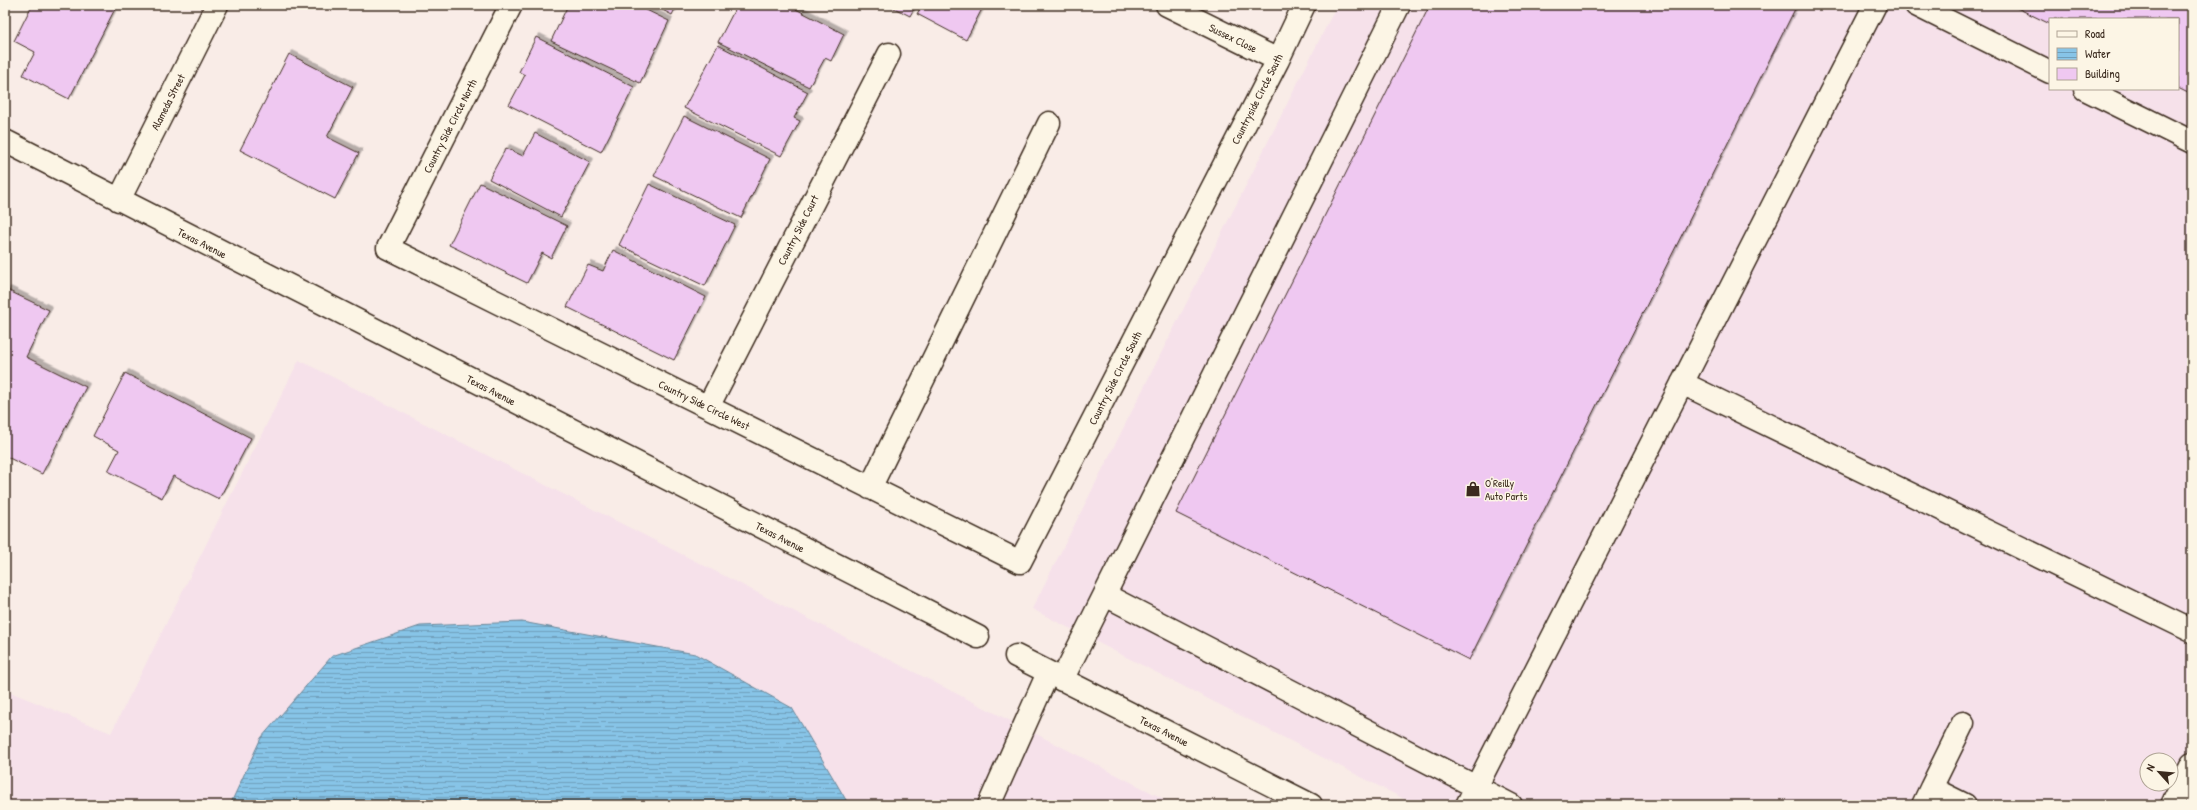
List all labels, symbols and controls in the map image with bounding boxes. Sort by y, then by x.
legend [2049,18,2179,90]
street label: Sussex Close [1207,20,1260,56]
text: Road [2085,25,2105,42]
text: Water [2085,45,2111,62]
street label: Countryside Circle South [1228,51,1286,147]
text: Building [2085,65,2120,82]
street label: Alameda Street [148,71,188,132]
street label: Country Side Circle North [420,76,480,175]
street label: Country Side Court [774,192,822,267]
street label: Texas Avenue [175,225,230,262]
street label: Country Side Circle South [1085,329,1145,427]
street label: Texas Avenue [464,372,519,409]
street label: Country Side Circle West [656,377,752,433]
place label: O'Reilly Auto Parts [1485,476,1527,503]
shop icon: O'Reilly Auto Parts [1464,480,1482,498]
street label: Texas Avenue [753,519,808,556]
street label: Texas Avenue [1137,713,1192,750]
north arrow [2139,752,2179,792]
text: N [2143,762,2158,773]

